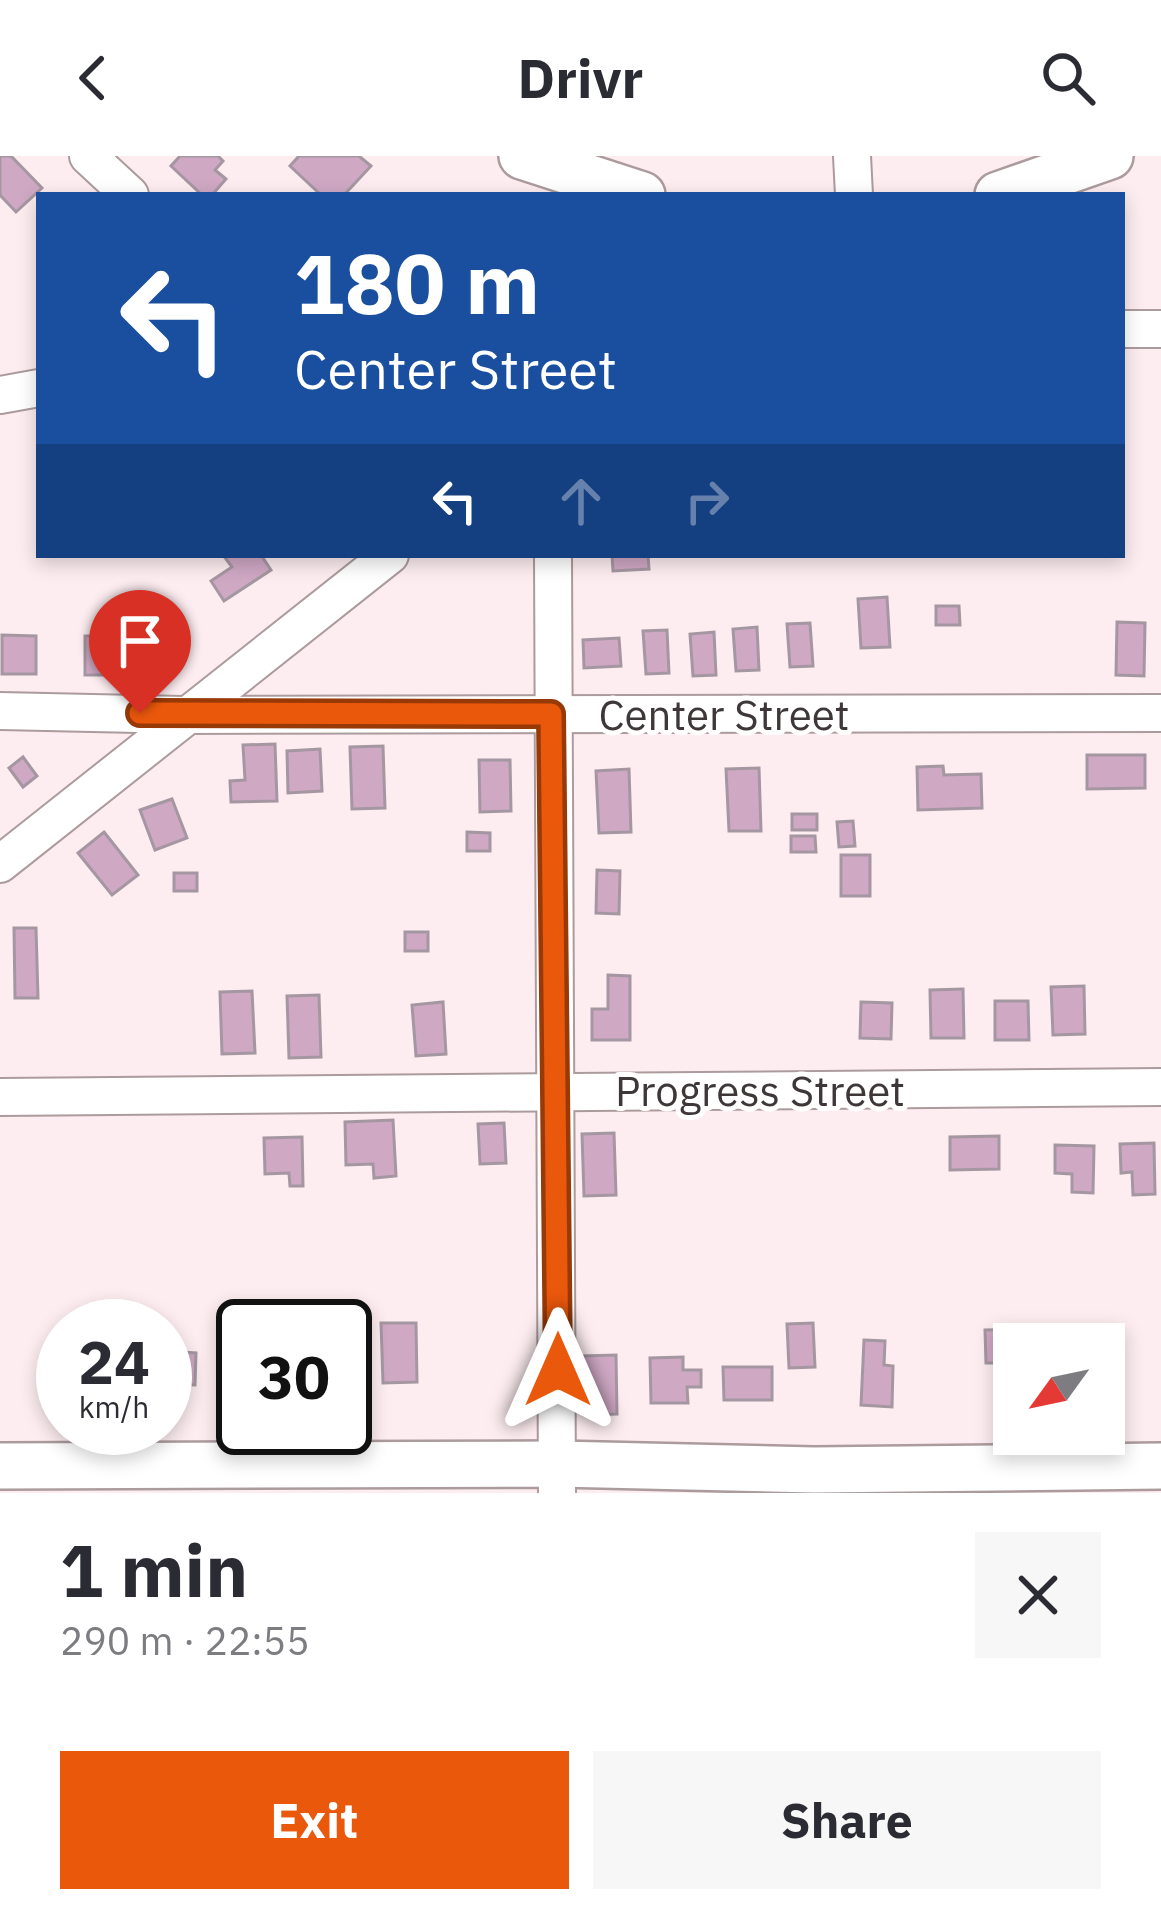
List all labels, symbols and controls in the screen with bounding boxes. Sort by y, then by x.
text: Drivr [518,43,643,113]
icon: back [60,45,126,111]
icon: search [1035,45,1101,111]
text: 180 m [294,228,540,337]
icon: left [96,240,252,396]
text: Center Street [294,334,617,404]
icon: left [422,468,488,534]
icon: ahead [548,468,614,534]
icon: right [674,468,740,534]
pin [89,590,191,713]
icon: arrive [107,608,173,674]
street label: Center Street [598,687,850,742]
street label: Progress Street [615,1063,905,1118]
speed limit sign: 30 [216,1299,372,1455]
position arrow [495,1307,621,1433]
text: 24 [78,1322,150,1401]
north arrow [993,1323,1125,1455]
map controls [993,1323,1125,1455]
text: km/h [79,1387,149,1426]
text: 1 min [60,1523,248,1617]
button: close [975,1532,1101,1658]
text: 290 m · 22:55 [60,1615,310,1666]
button: Exit [60,1751,569,1889]
button: Share [593,1751,1101,1889]

